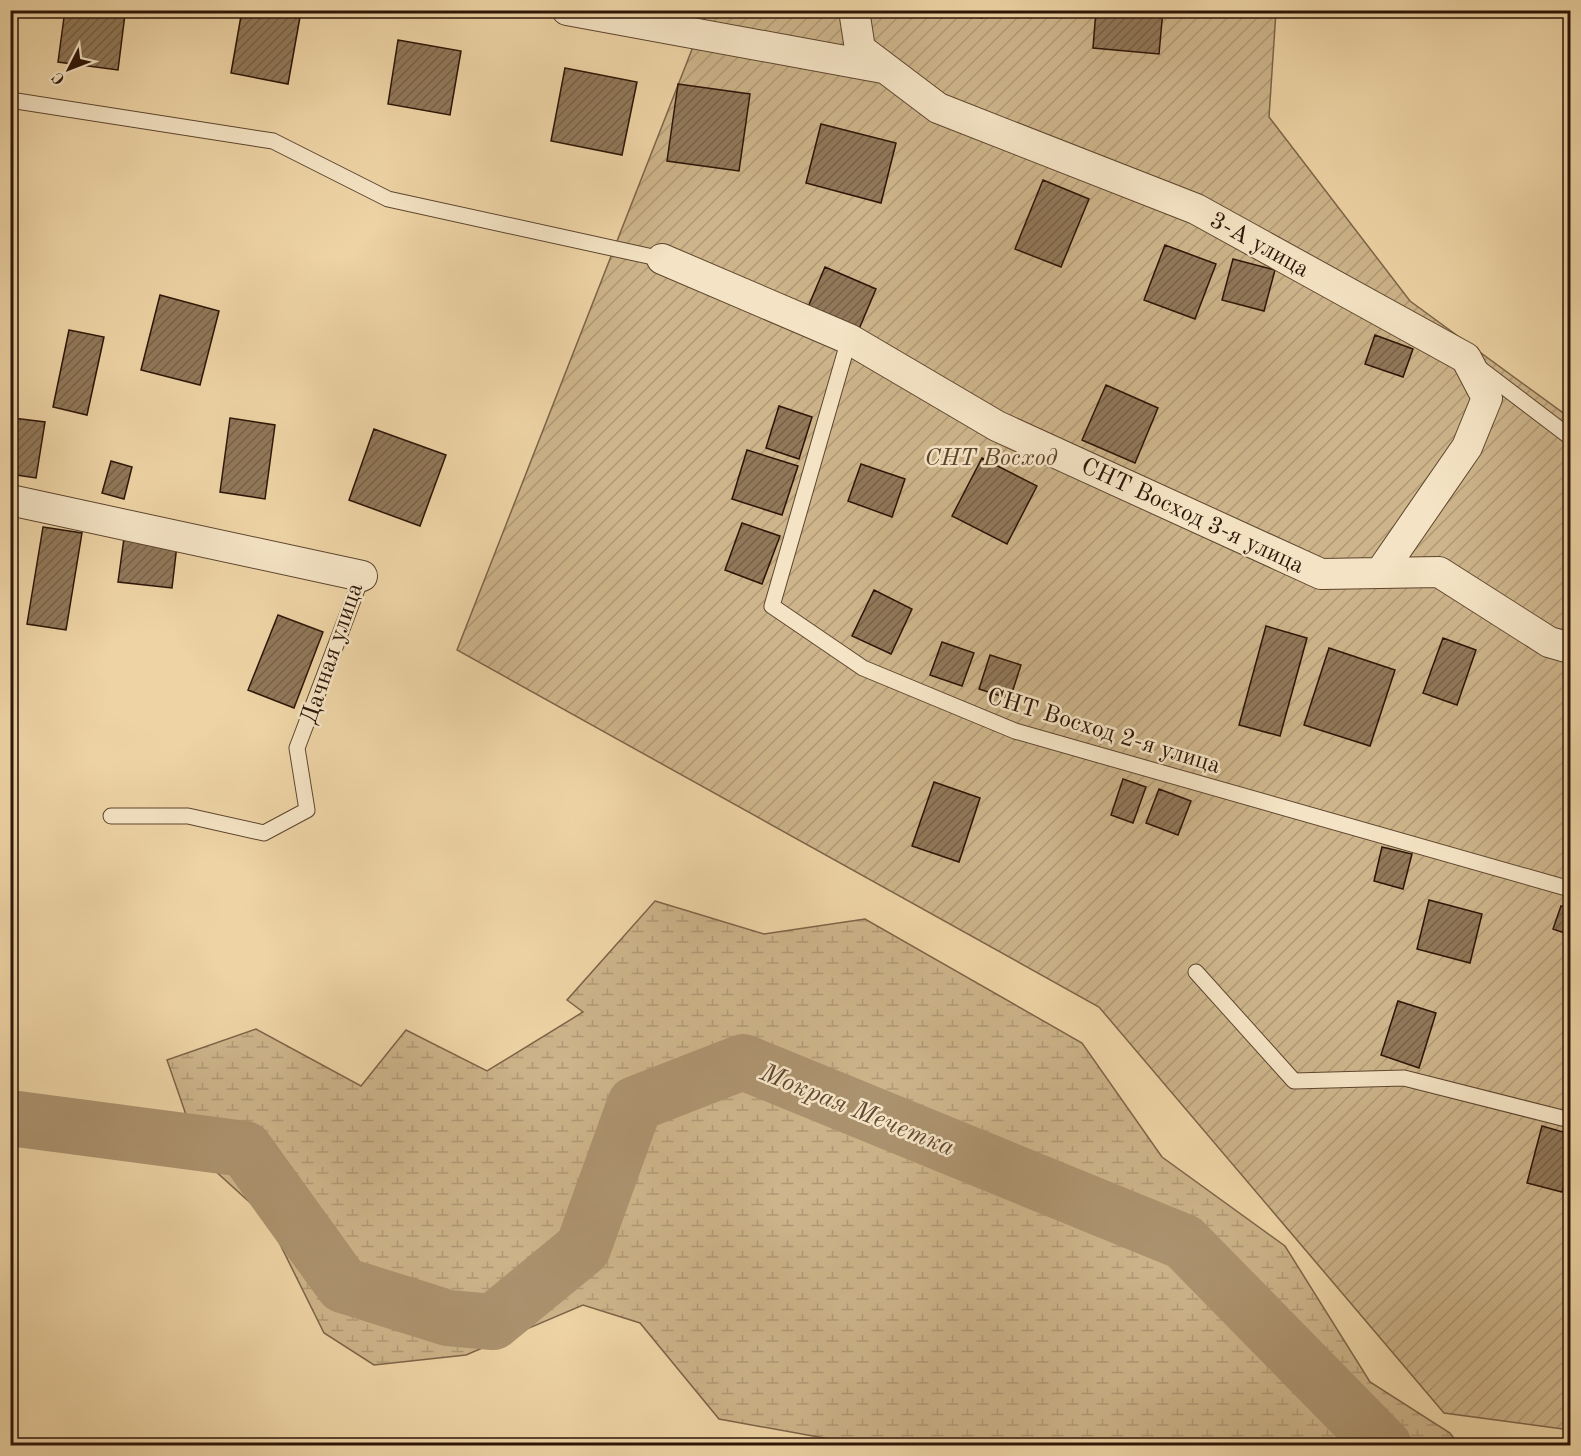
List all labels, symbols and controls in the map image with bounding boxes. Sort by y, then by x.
north arrow [39,39,99,99]
text: С [50,68,69,87]
street label: 3-А улица [1205,209,1313,283]
park label: СНТ Восход [925,447,1058,471]
street label: СНТ Восход 3-я улица [1077,455,1307,579]
street label: Дачная улица [298,580,368,727]
street label: СНТ Восход 2-я улица [984,685,1223,779]
water label: Мокрая Мечетка [756,1060,958,1162]

